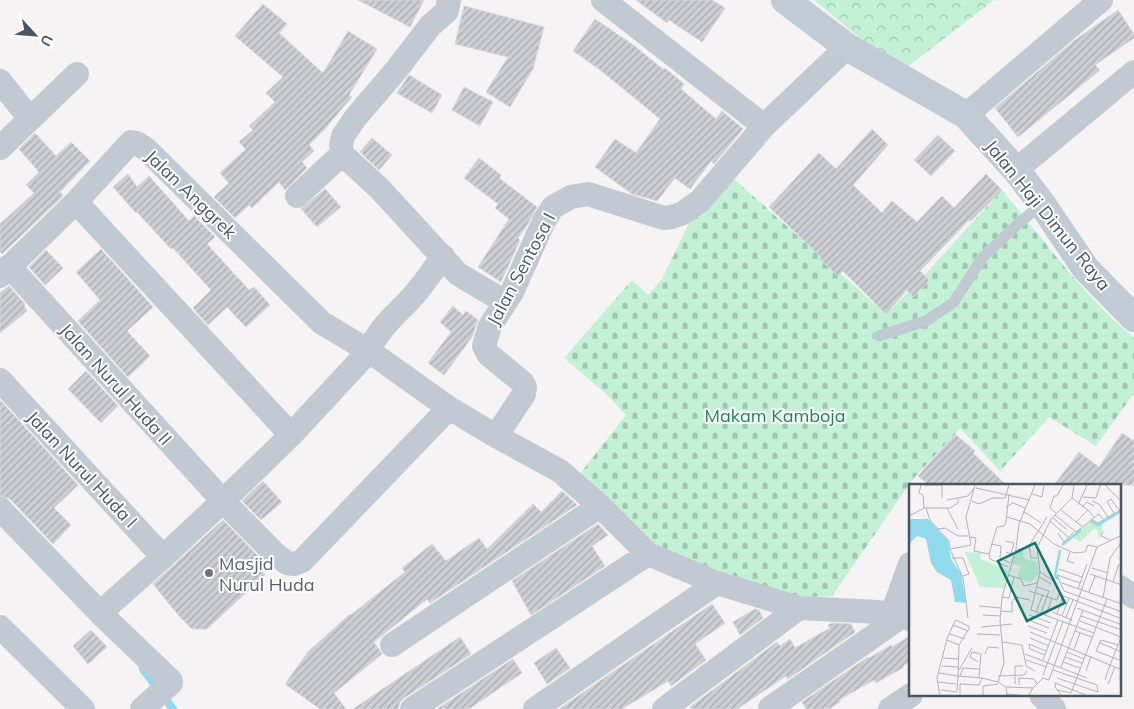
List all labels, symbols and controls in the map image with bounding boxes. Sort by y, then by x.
north arrow [10,10,60,60]
text: U [36,32,57,49]
street label: Jalan Haji Dimun Raya [980,135,1116,295]
street label: Jalan Anggrek [141,145,242,244]
street label: Jalan Sentosa I [482,209,560,329]
street label: Jalan Nurul Huda II [55,318,177,450]
park label: Makam Kamboja [705,404,845,427]
street label: Jalan Nurul Huda I [22,406,142,532]
inset map [909,484,1122,696]
place label: Masjid Nurul Huda [219,552,315,596]
marker: Masjid Nurul Huda [203,567,215,579]

